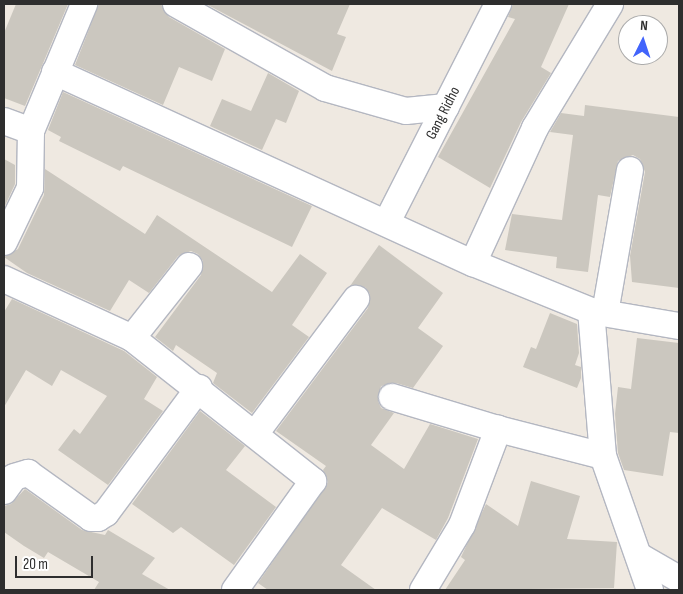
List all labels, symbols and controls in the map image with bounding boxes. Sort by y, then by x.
north arrow [618,15,668,65]
text: N [640,17,648,34]
street label: Gang Ridho [422,84,464,142]
scale bar [18,546,95,578]
text: 20 m [23,555,48,574]

